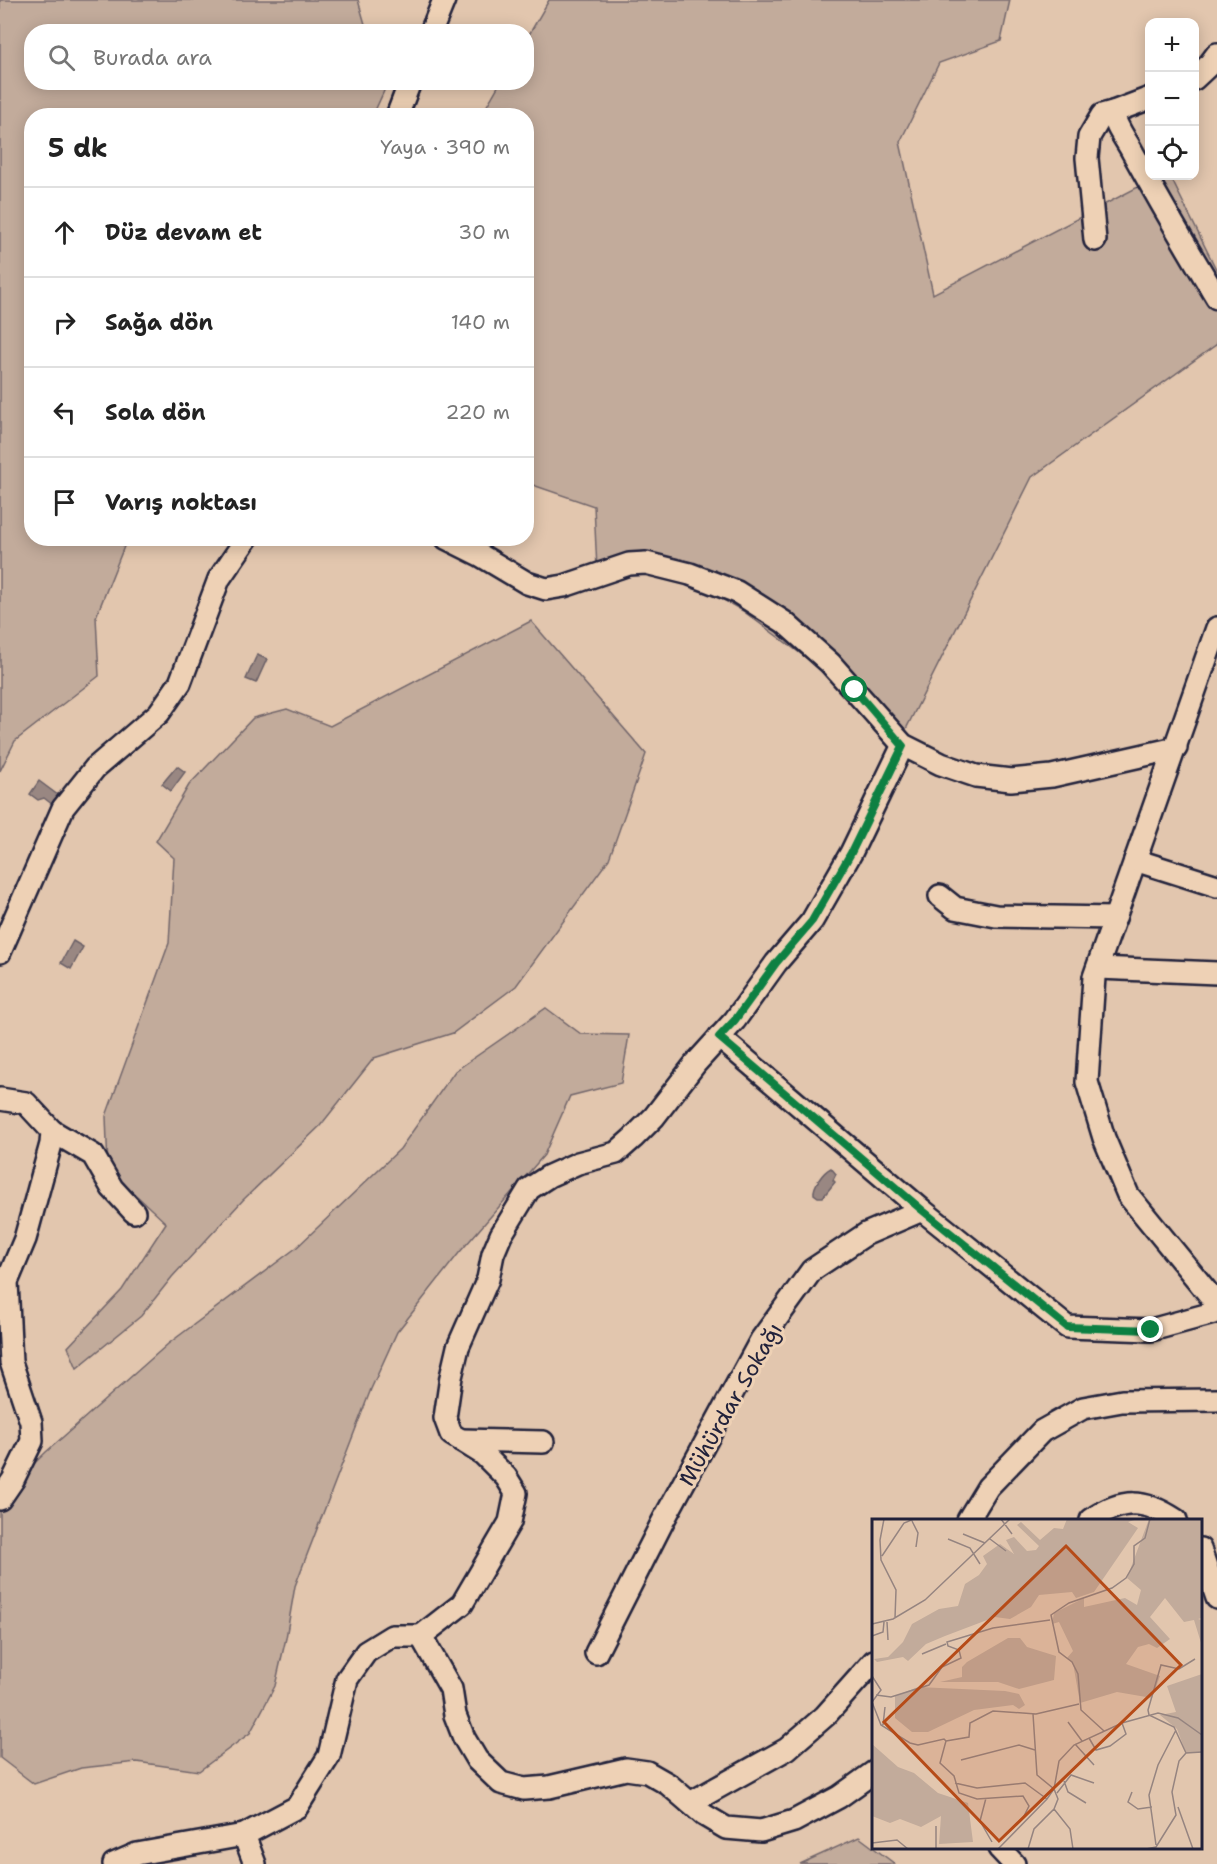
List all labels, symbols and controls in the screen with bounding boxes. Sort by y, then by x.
map controls [1145,18,1199,180]
button: + [1145,18,1199,72]
search box [24,24,534,90]
icon: search [45,41,78,74]
text: Burada ara [93,43,212,72]
button: − [1145,72,1199,126]
button: locate [1145,126,1199,180]
text: 5 dk [48,130,108,165]
text: Yaya · 390 m [380,134,510,160]
icon: ahead [48,216,81,249]
text: Düz devam et [105,218,262,247]
text: 30 m [458,219,510,245]
icon: right [48,306,81,339]
text: Sağa dön [105,308,213,337]
text: 140 m [451,309,510,335]
icon: left [48,396,81,429]
text: Sola dön [105,398,206,427]
text: 220 m [446,399,510,425]
icon: arrive [48,486,81,519]
text: Varış noktası [105,488,257,517]
route start [841,676,867,702]
route end [1137,1316,1163,1342]
street label: Mühürdar Sokağı [672,1317,789,1491]
inset map [872,1519,1202,1849]

